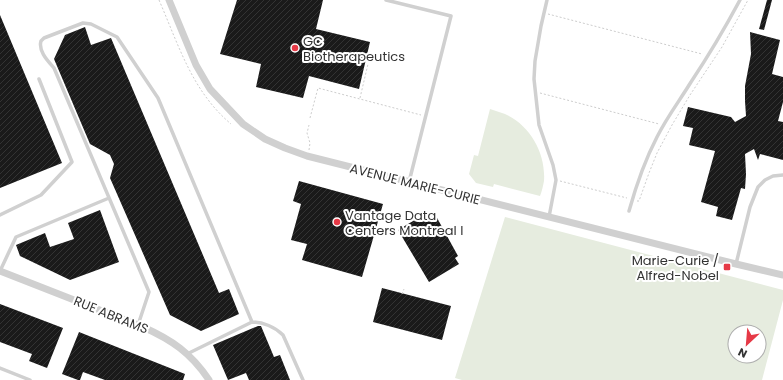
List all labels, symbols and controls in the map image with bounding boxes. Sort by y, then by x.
place label: GC Biotherapeutics [303,32,405,66]
marker: GC Biotherapeutics [290,43,300,53]
street label: AVENUE MARIE-CURIE [348,159,482,209]
place label: Vantage Data Centers Montreal I [345,206,463,240]
marker: Vantage Data Centers Montreal I [332,217,342,227]
place label: Marie-Curie / Alfred-Nobel [632,251,719,285]
marker: Marie-Curie / Alfred-Nobel [722,262,732,272]
street label: RUE ABRAMS [71,291,151,339]
north arrow [727,324,767,364]
text: N [735,344,750,362]

